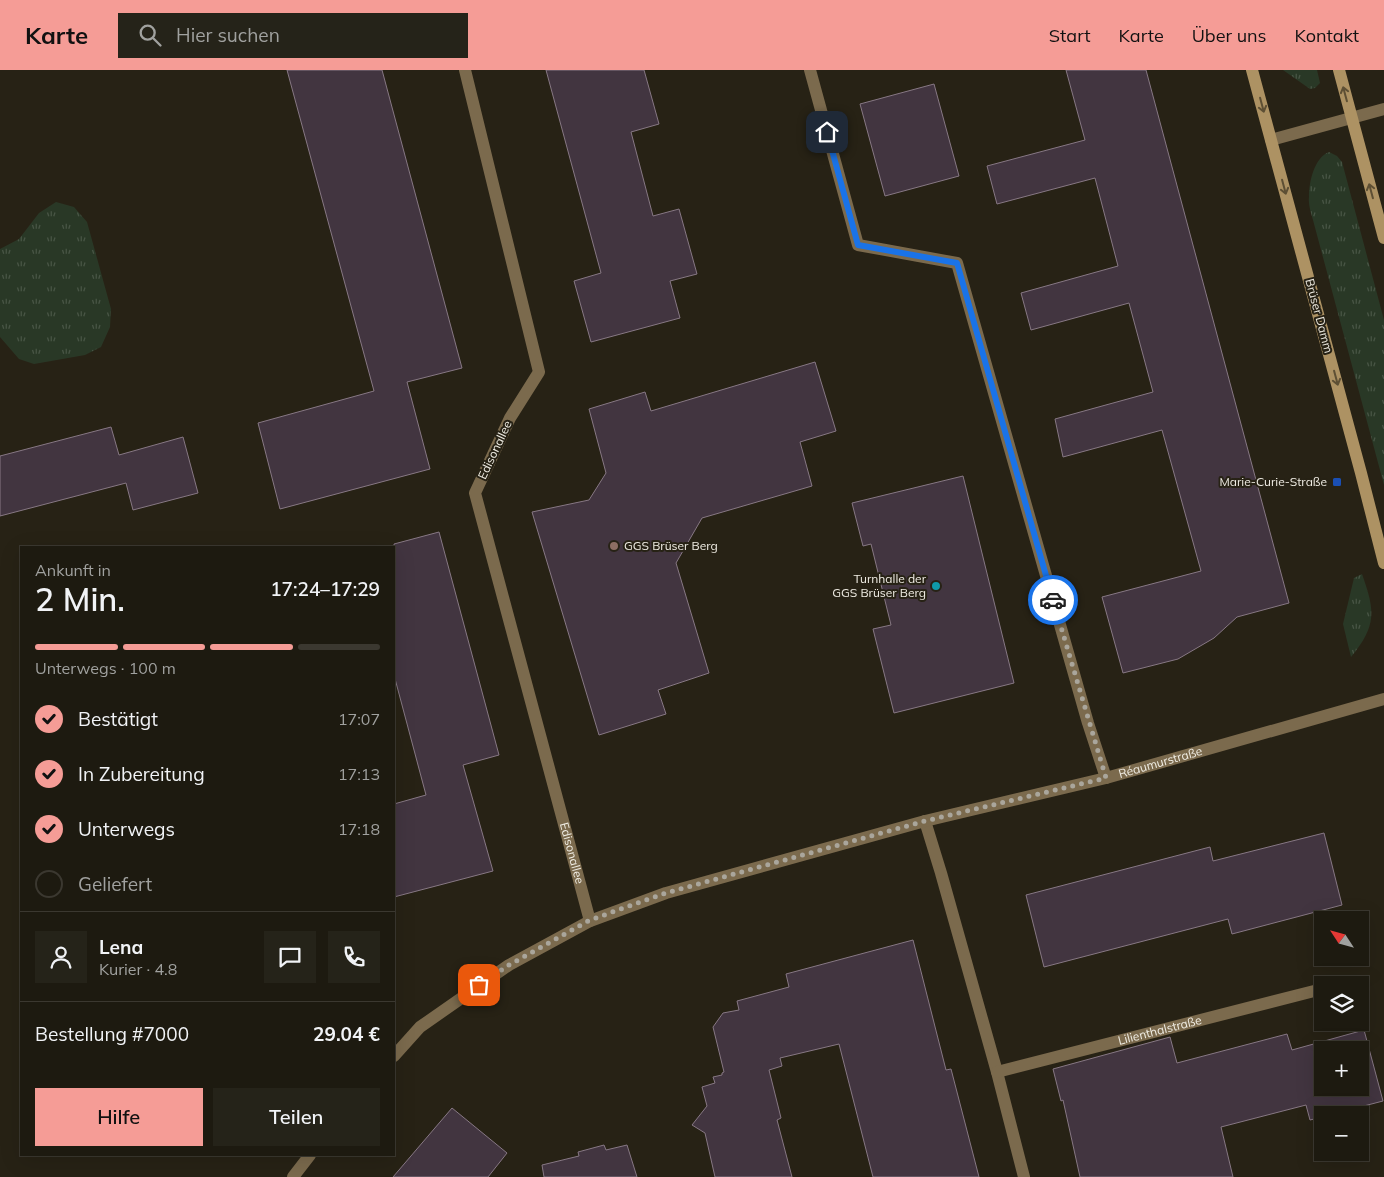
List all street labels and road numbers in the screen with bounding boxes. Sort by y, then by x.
street label: Brüser Damm [1302,277,1337,355]
street label: Edisonallee [474,418,515,481]
street label: Réaumurstraße [1117,743,1204,781]
street label: Edisonallee [557,821,588,885]
street label: Lilienthalstraße [1116,1012,1203,1048]

